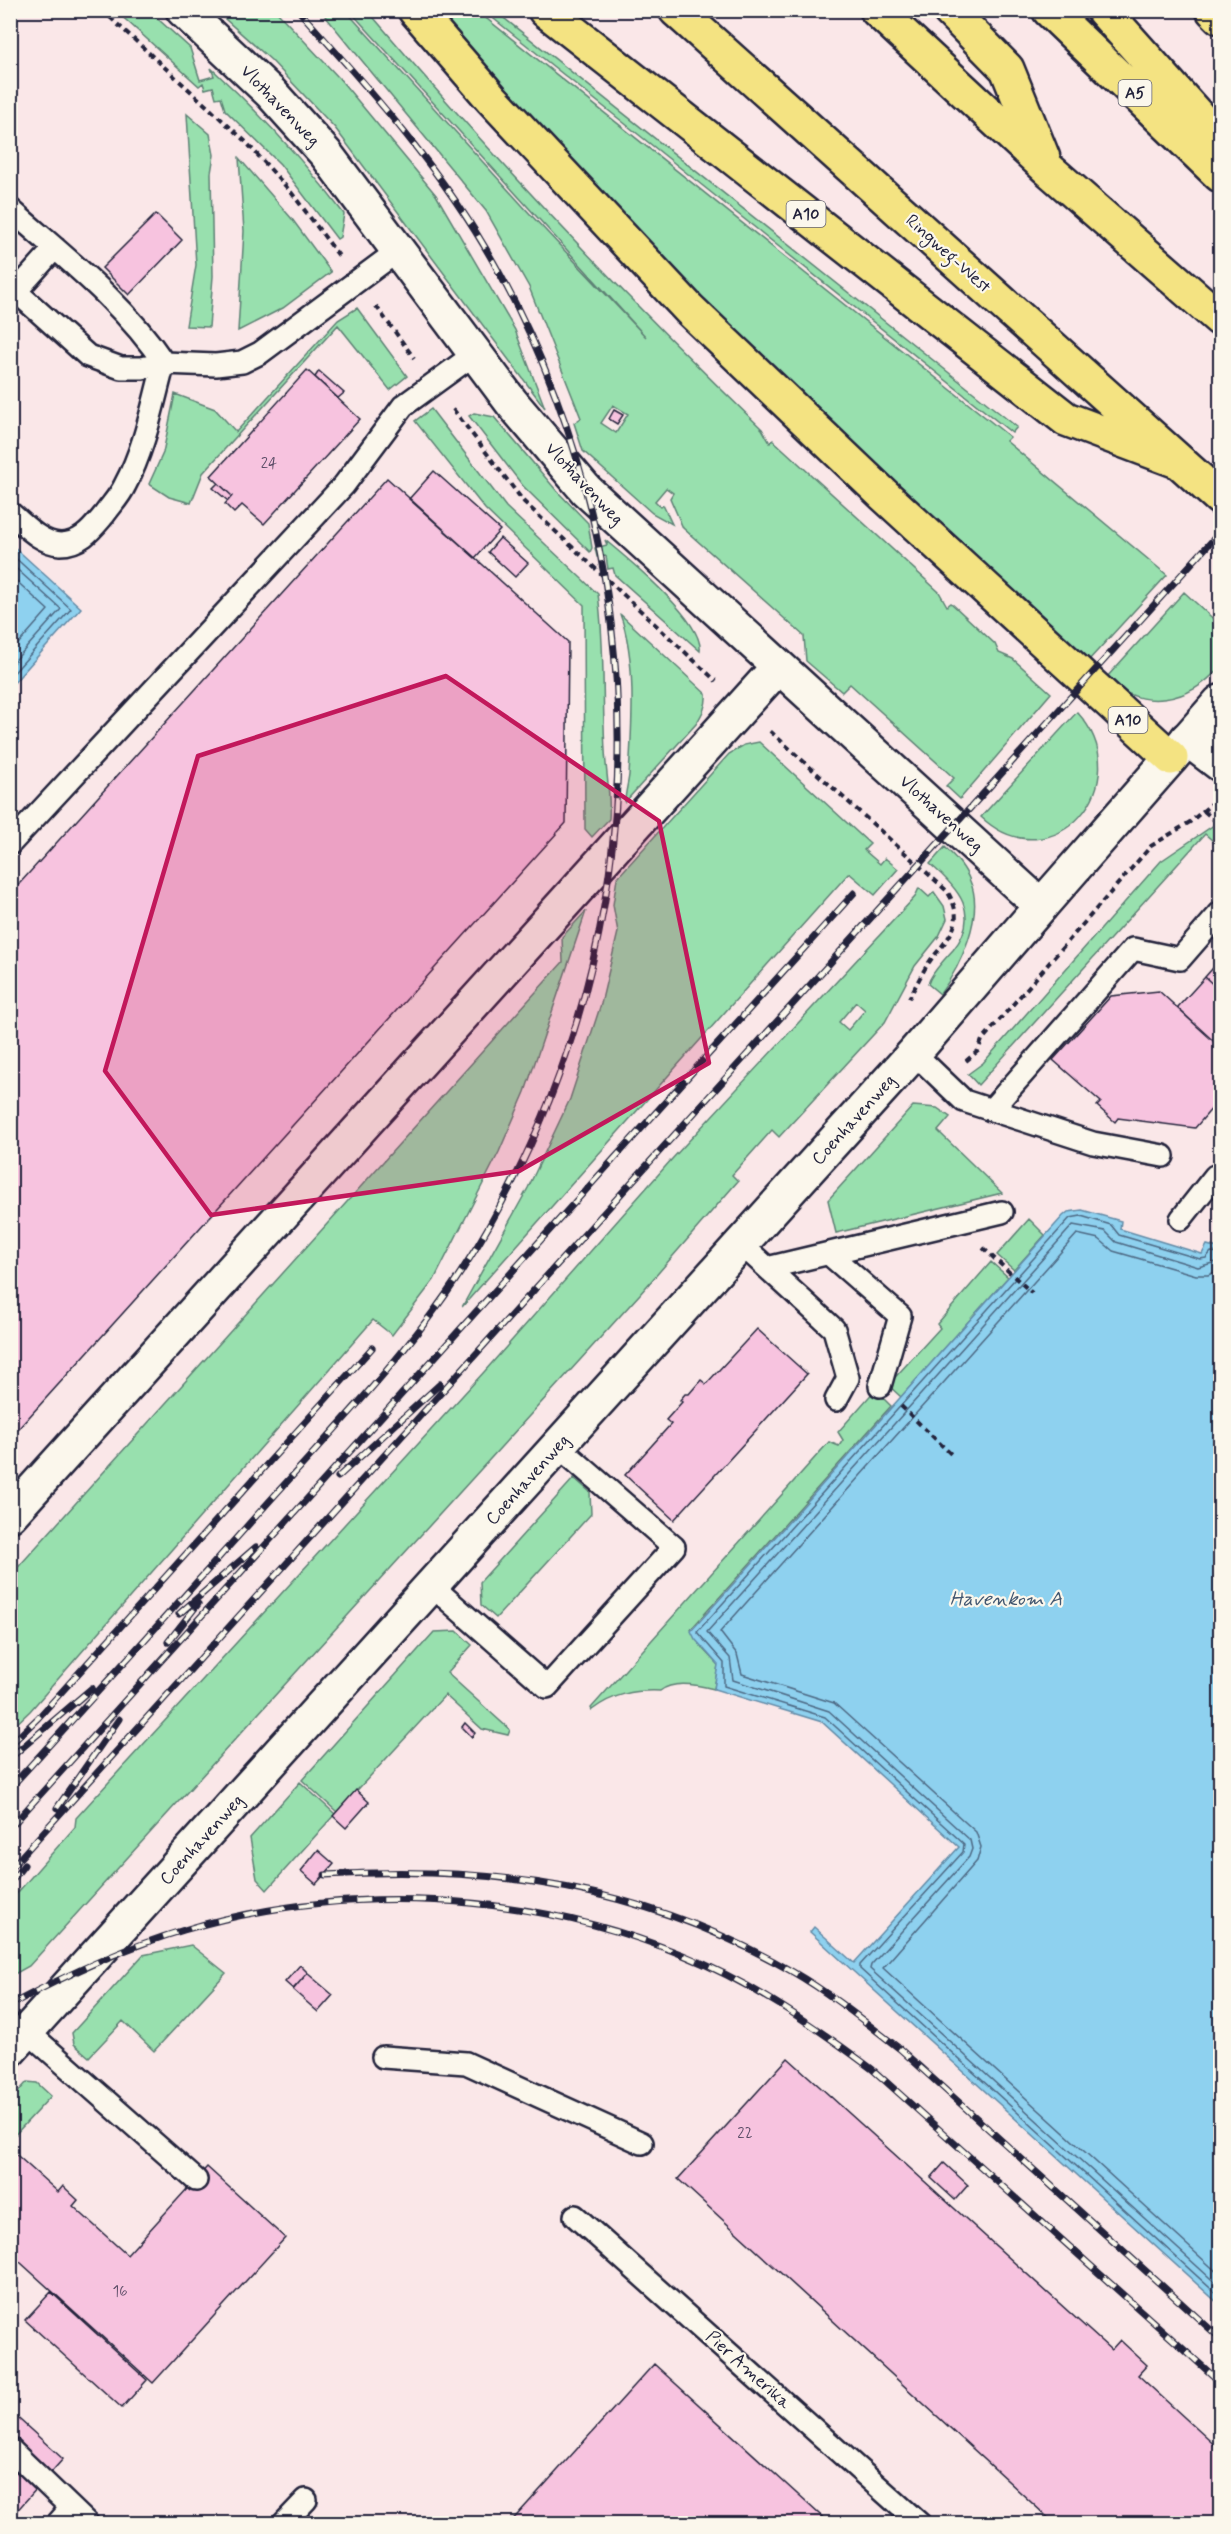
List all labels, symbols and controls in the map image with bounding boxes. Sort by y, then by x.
street label: Vlothavenweg [235,60,325,152]
road number: A5 [1118,80,1152,106]
road number: A10 [786,201,826,227]
street label: Ringweg-West [899,209,996,301]
street label: Vlothavenweg [539,437,629,531]
house number: 24 [261,454,277,474]
road number: A10 [1108,707,1148,733]
street label: Vlothavenweg [894,770,988,858]
street label: Coenhavenweg [807,1069,901,1171]
street label: Coenhavenweg [481,1429,575,1531]
water label: Havenkom A [950,1586,1062,1613]
street label: Coenhavenweg [155,1789,249,1891]
house number: 22 [737,2124,753,2144]
house number: 16 [112,2282,128,2302]
street label: Pier Amerika [700,2325,796,2415]

